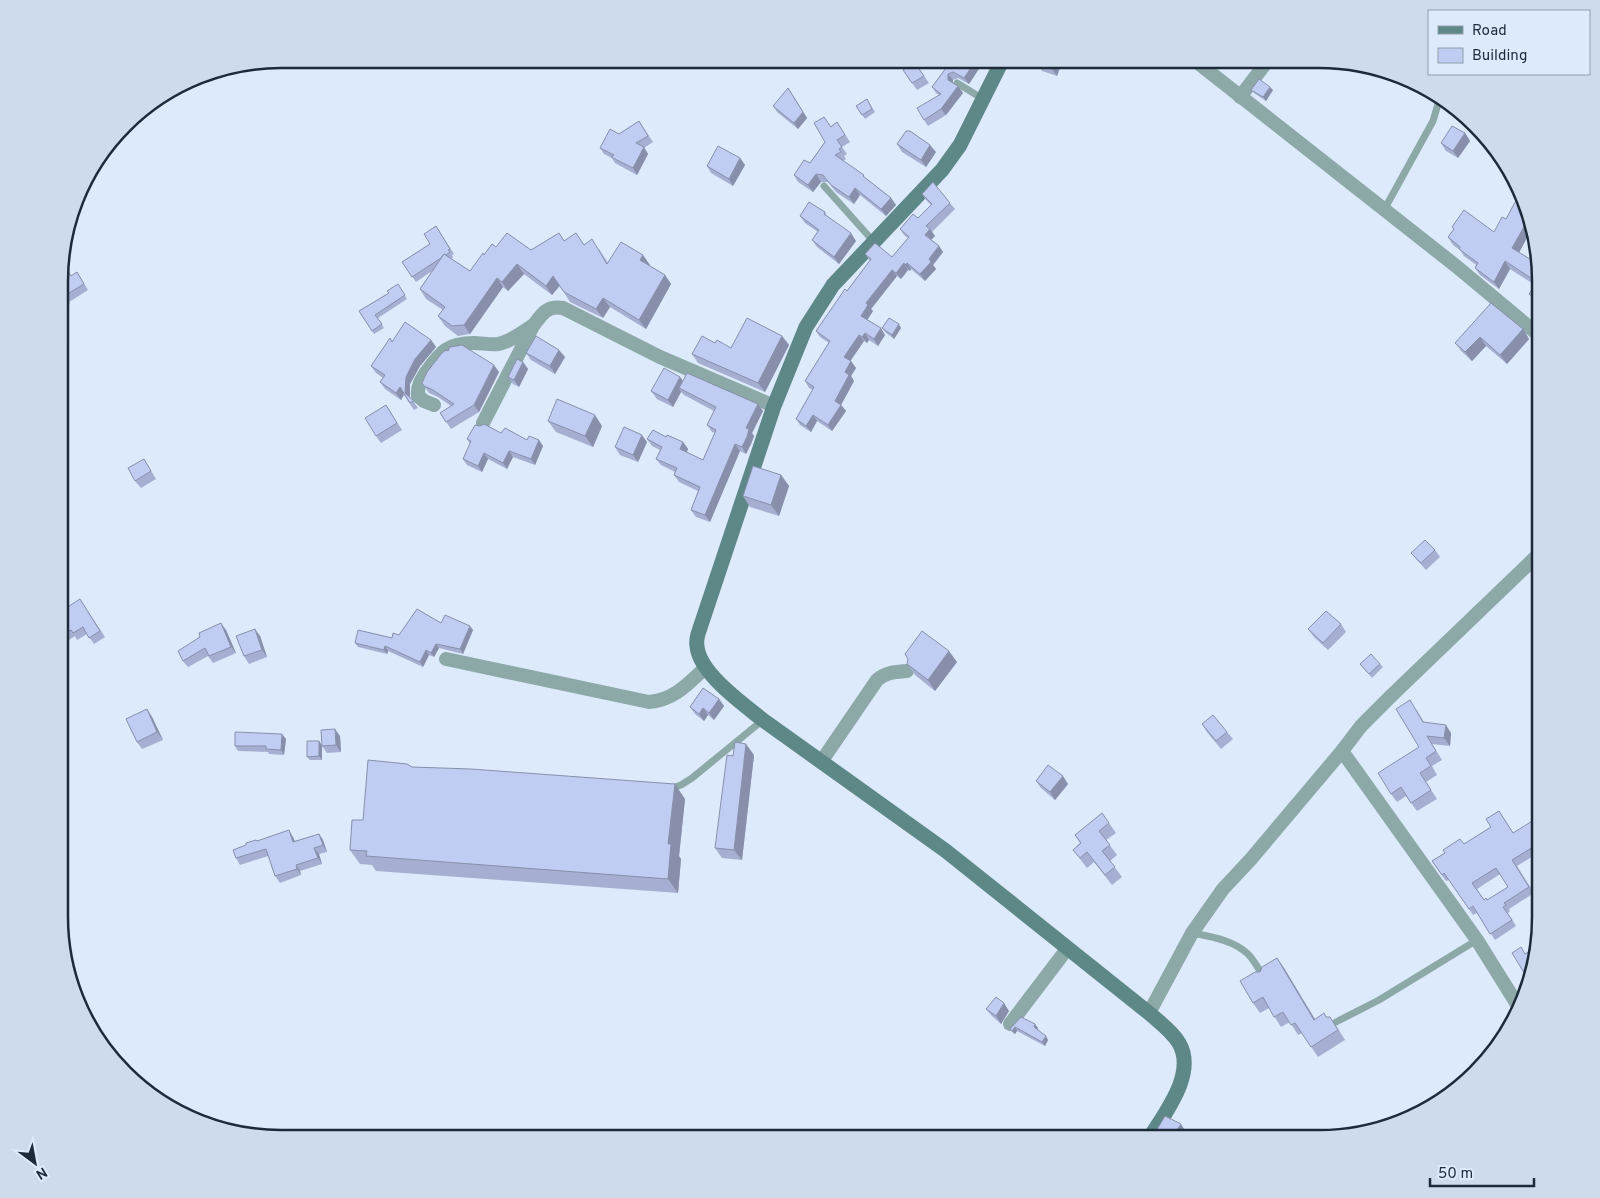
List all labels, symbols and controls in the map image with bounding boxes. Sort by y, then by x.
legend [1428,10,1590,75]
text: Road [1472,22,1507,41]
text: Building [1472,47,1527,66]
north arrow [10,1138,60,1188]
scale bar [1430,1156,1534,1188]
text: N [32,1163,50,1183]
text: 50 m [1438,1165,1473,1184]

